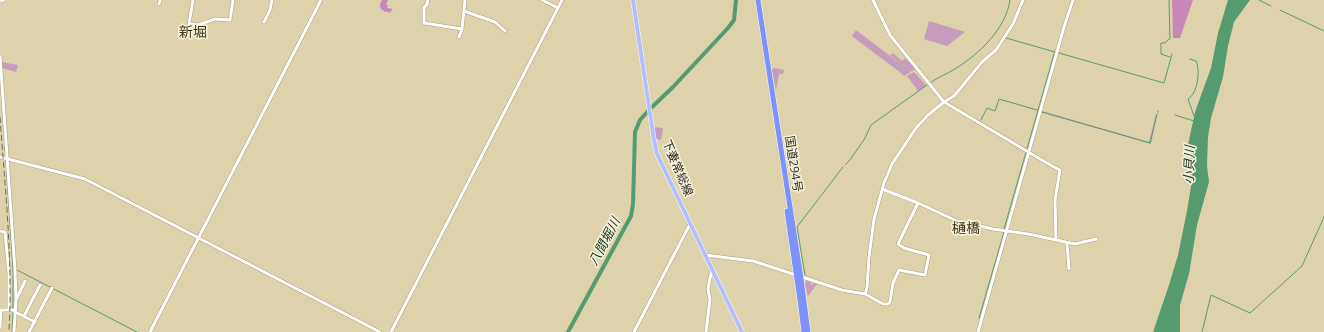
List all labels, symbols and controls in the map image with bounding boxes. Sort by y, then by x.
district label: 新堀 [179,25,207,41]
street label: 国道294号 [781,135,805,193]
street label: 下妻常総線 [659,138,695,198]
water label: 小貝川 [1182,145,1198,185]
water label: 八間堀川 [586,215,624,269]
district label: 樋橋 [952,221,980,237]

